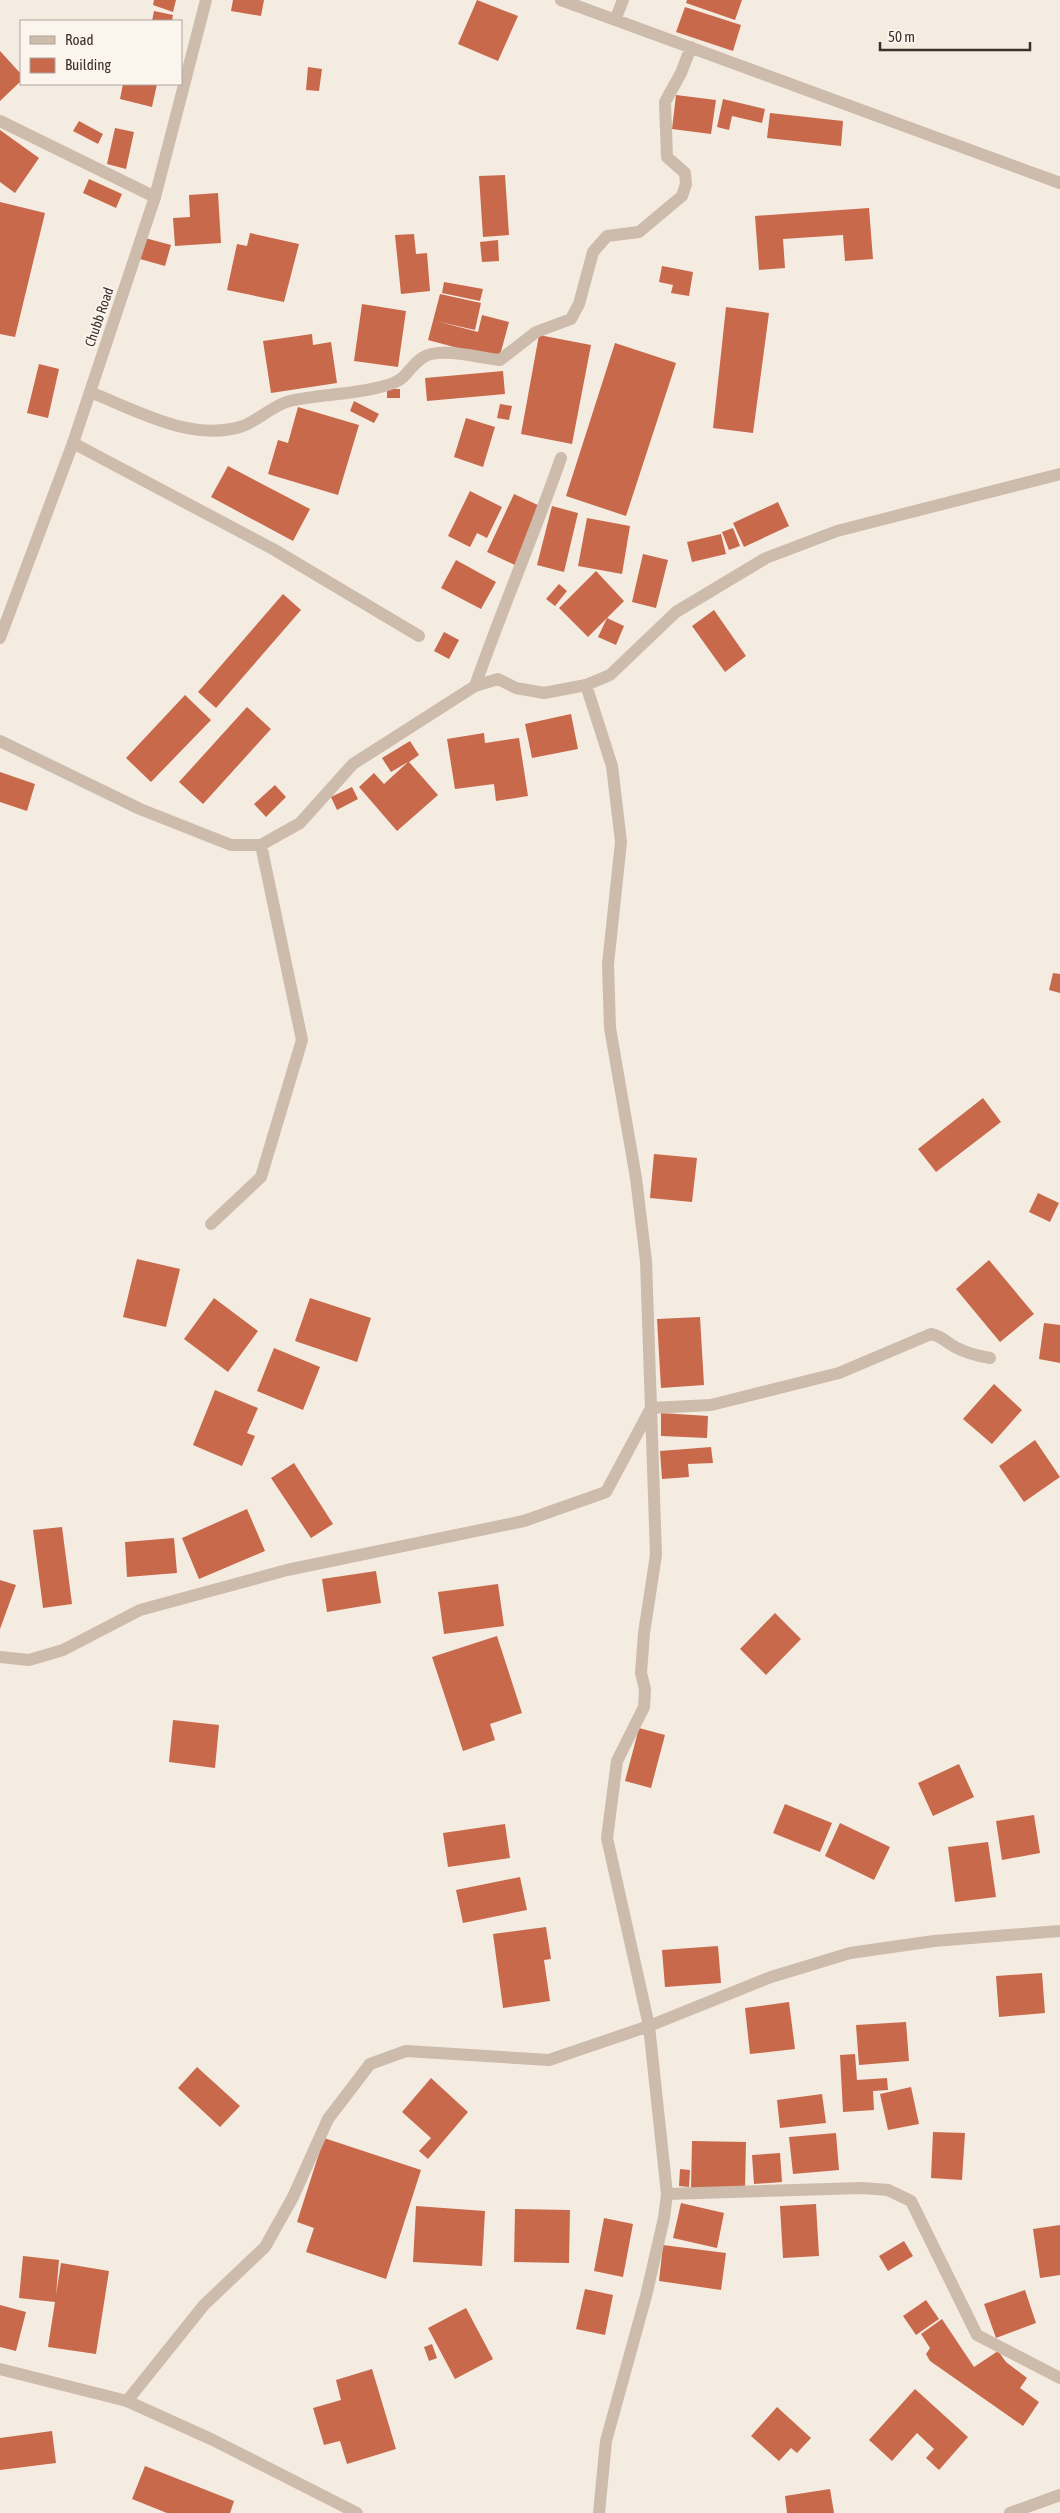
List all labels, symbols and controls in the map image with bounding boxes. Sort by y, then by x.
legend [20,20,182,85]
scale bar [880,20,1030,52]
text: 50 m [888,28,915,45]
text: Road [65,31,94,48]
text: Building [65,56,111,73]
street label: Chubb Road [81,285,117,349]

